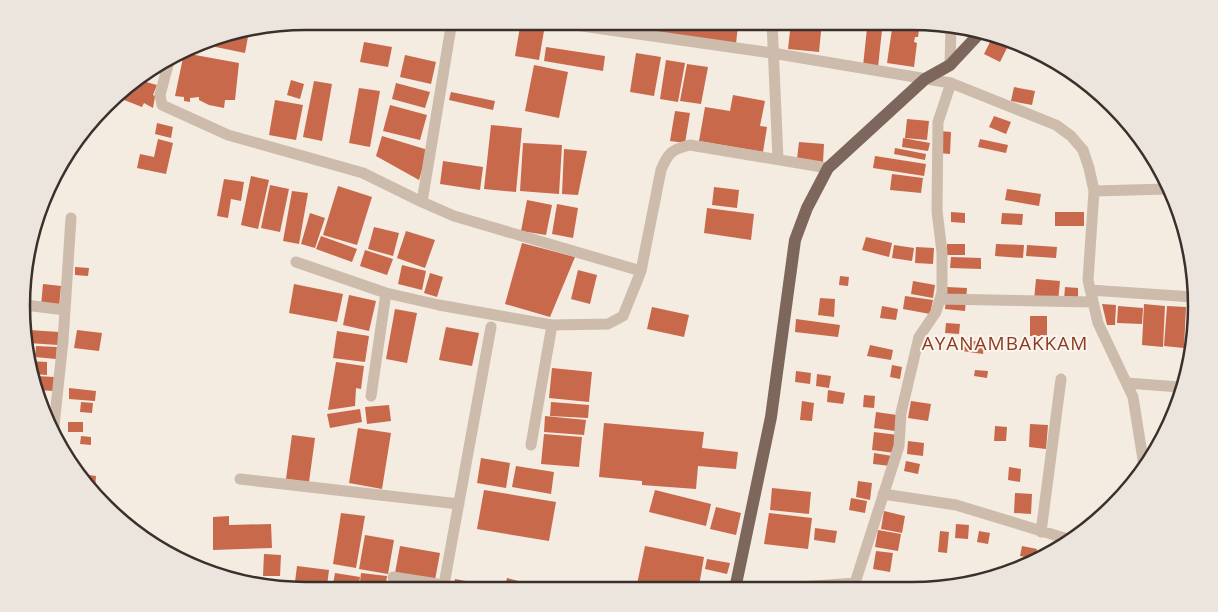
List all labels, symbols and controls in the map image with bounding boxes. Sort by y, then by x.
district label: AYANAMBAKKAM [922,330,1088,356]

